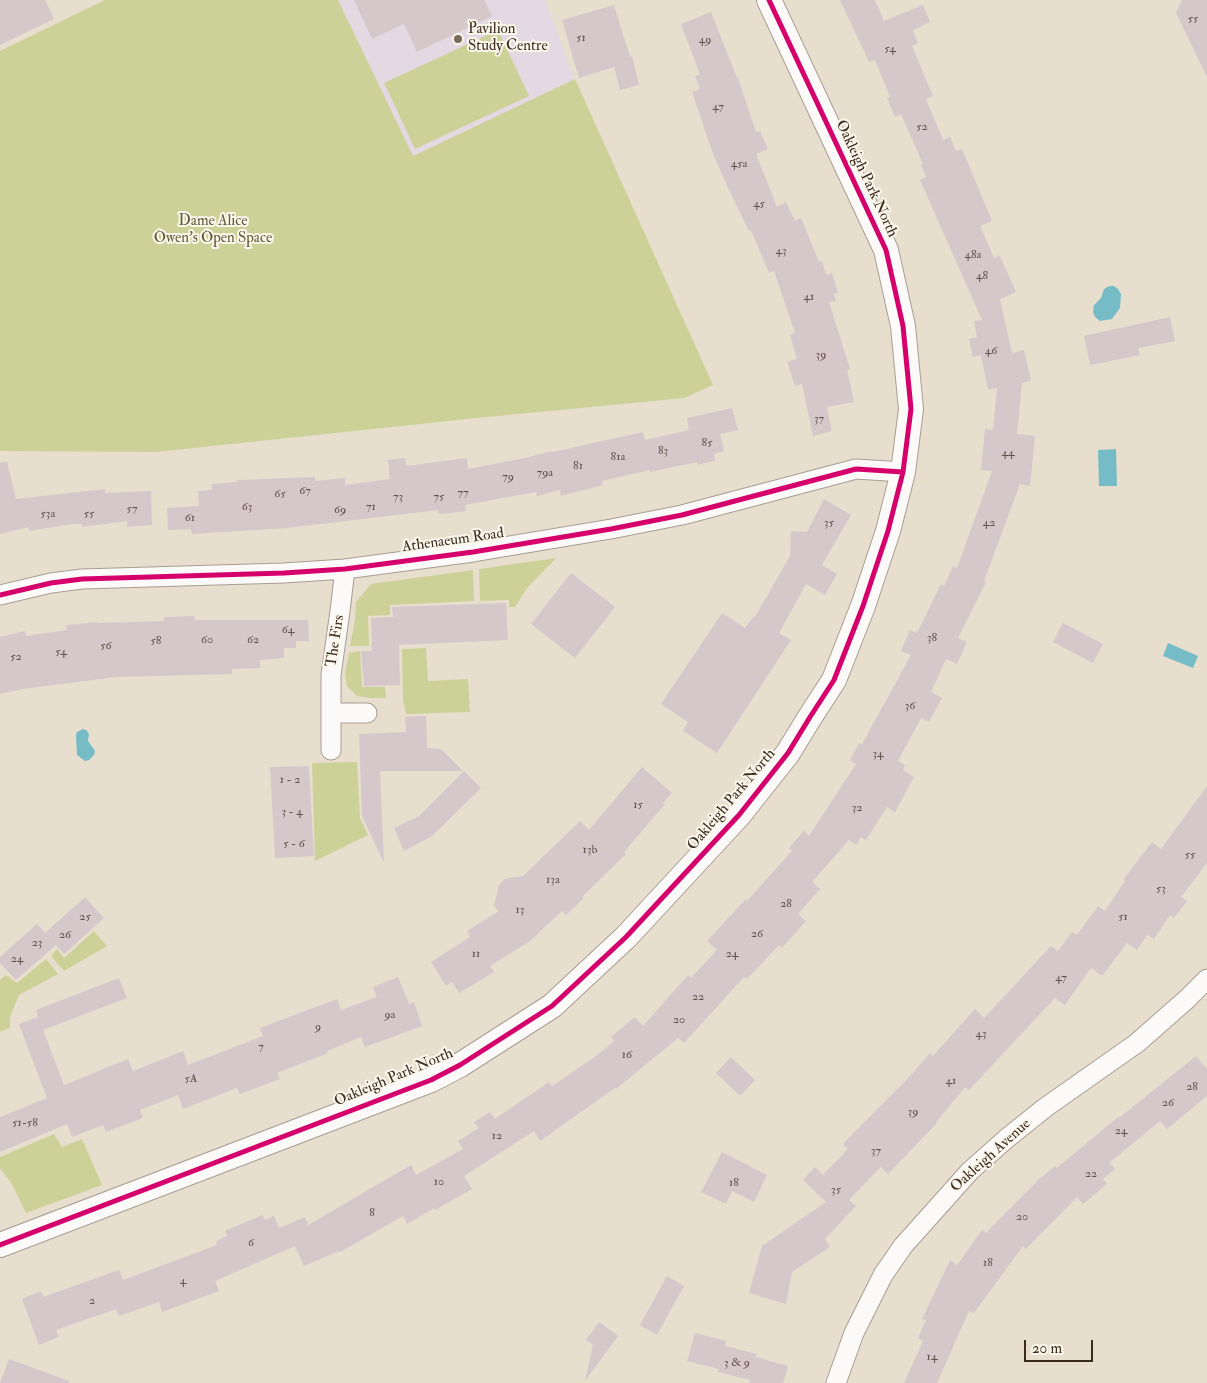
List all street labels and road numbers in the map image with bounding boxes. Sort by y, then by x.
street label: Oakleigh Park North [831,118,901,240]
street label: Athenaeum Road [401,525,505,557]
street label: The Firs [323,614,349,668]
street label: Oakleigh Park North [684,746,780,854]
street label: Oakleigh Park North [332,1045,456,1111]
street label: Oakleigh Avenue [947,1115,1035,1197]

